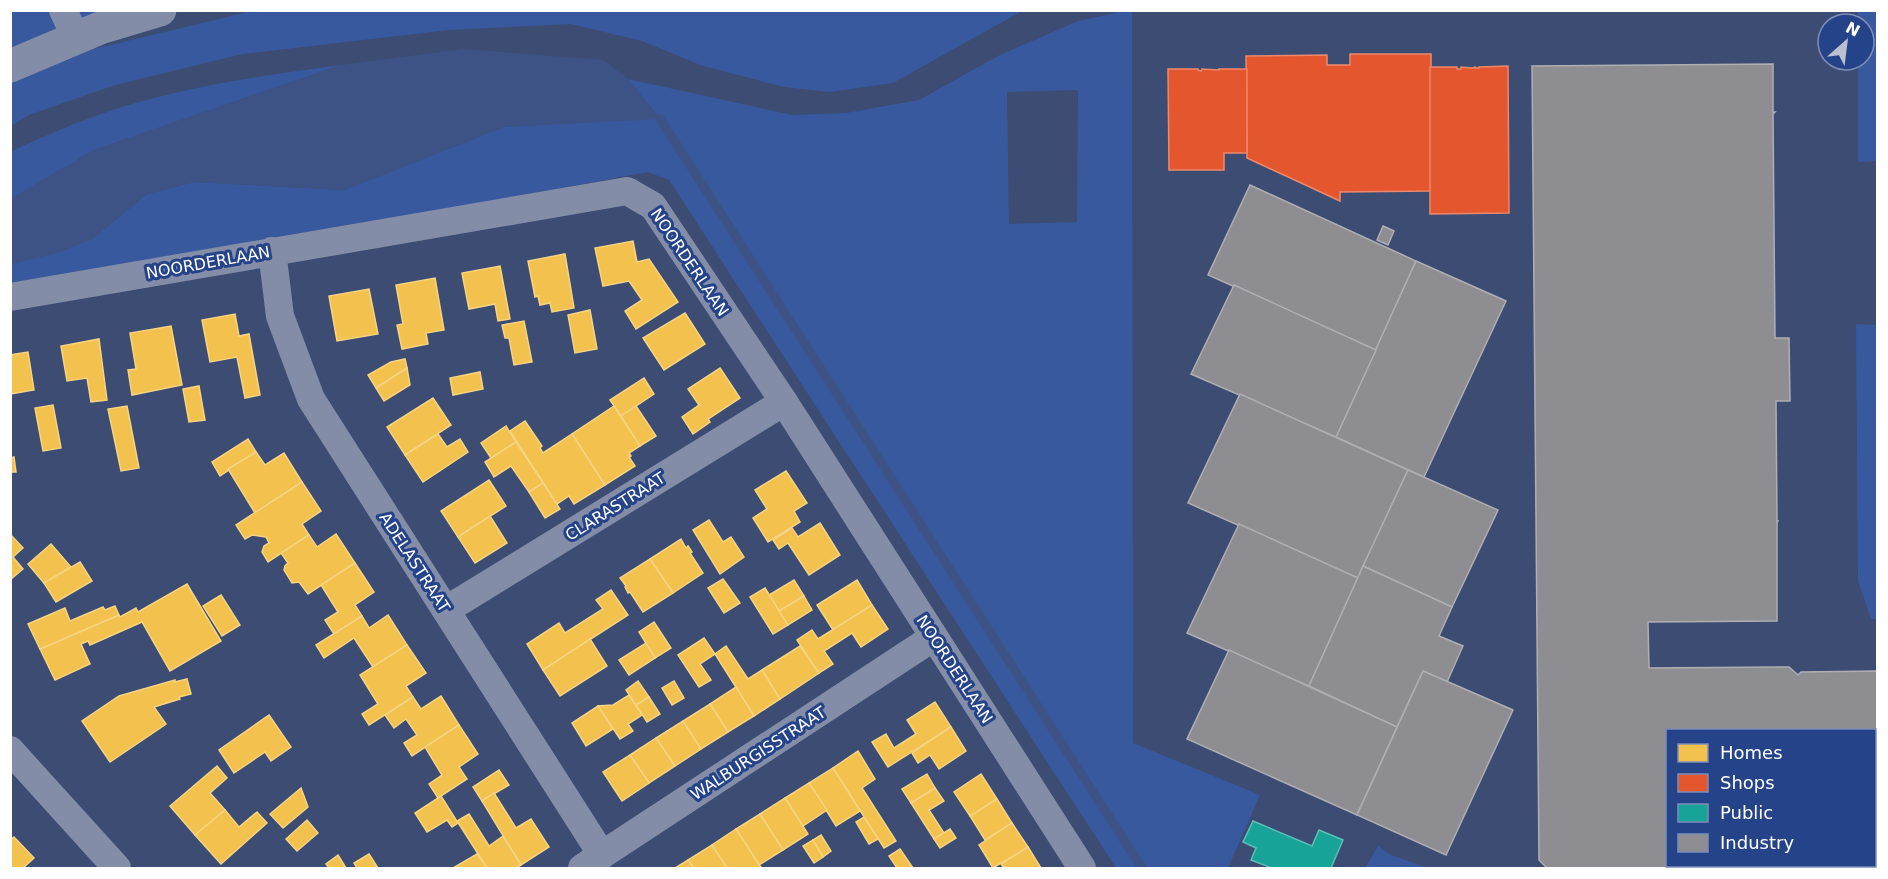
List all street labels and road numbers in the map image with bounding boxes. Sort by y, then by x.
street label: NOORDERLAAN [647,205,733,320]
street label: NOORDERLAAN [145,242,271,283]
street label: CLARASTRAAT [562,468,669,545]
street label: ADELASTRAAT [375,509,454,616]
street label: NOORDERLAAN [912,612,997,727]
street label: WALBURGISSTRAAT [687,703,830,804]

